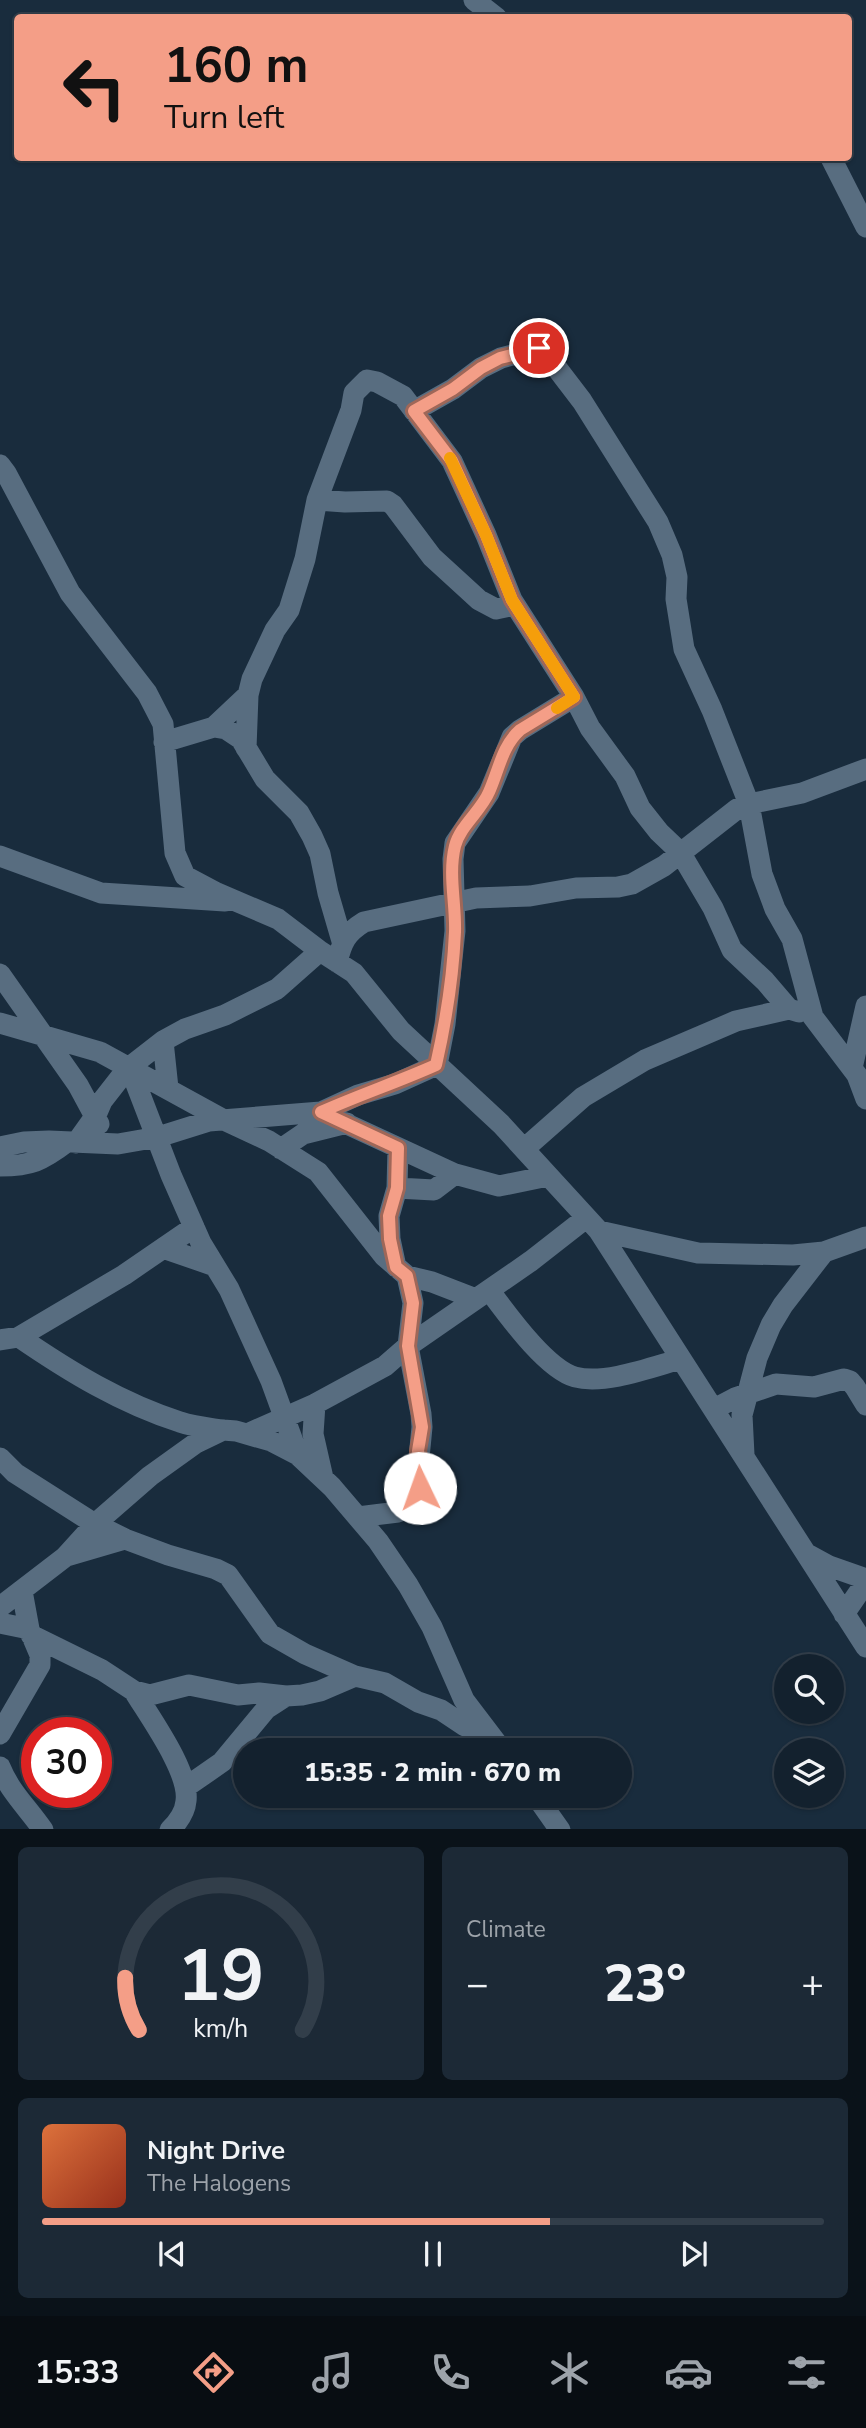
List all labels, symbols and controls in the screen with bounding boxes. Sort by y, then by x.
text: 160 m [164,32,308,99]
icon: left [49,42,140,133]
text: Turn left [164,96,284,139]
pin [509,318,569,378]
icon: arrive [520,329,558,367]
position arrow [383,1451,457,1525]
map controls [774,1654,844,1808]
button: search [774,1654,844,1724]
speed limit sign: 30 [21,1717,112,1808]
button: layers [774,1738,844,1808]
text: 15:35 · 2 min · 670 m [304,1755,561,1790]
text: Climate [466,1914,546,1945]
text: 19 [177,1926,265,2026]
text: 23° [604,1948,686,2019]
text: − [466,1959,489,2010]
text: + [801,1959,824,2010]
text: km/h [193,2011,249,2045]
text: Night Drive [147,2133,285,2168]
text: The Halogens [147,2168,291,2199]
icon: previous [153,2235,191,2273]
icon: pause [414,2235,452,2273]
icon: next [675,2235,713,2273]
icon: directions [189,2348,238,2397]
icon: music [308,2348,357,2397]
icon: phone [426,2348,475,2397]
icon: climate [545,2348,594,2397]
icon: car [664,2348,713,2397]
icon: filters [782,2348,831,2397]
text: 15:33 [35,2351,120,2394]

